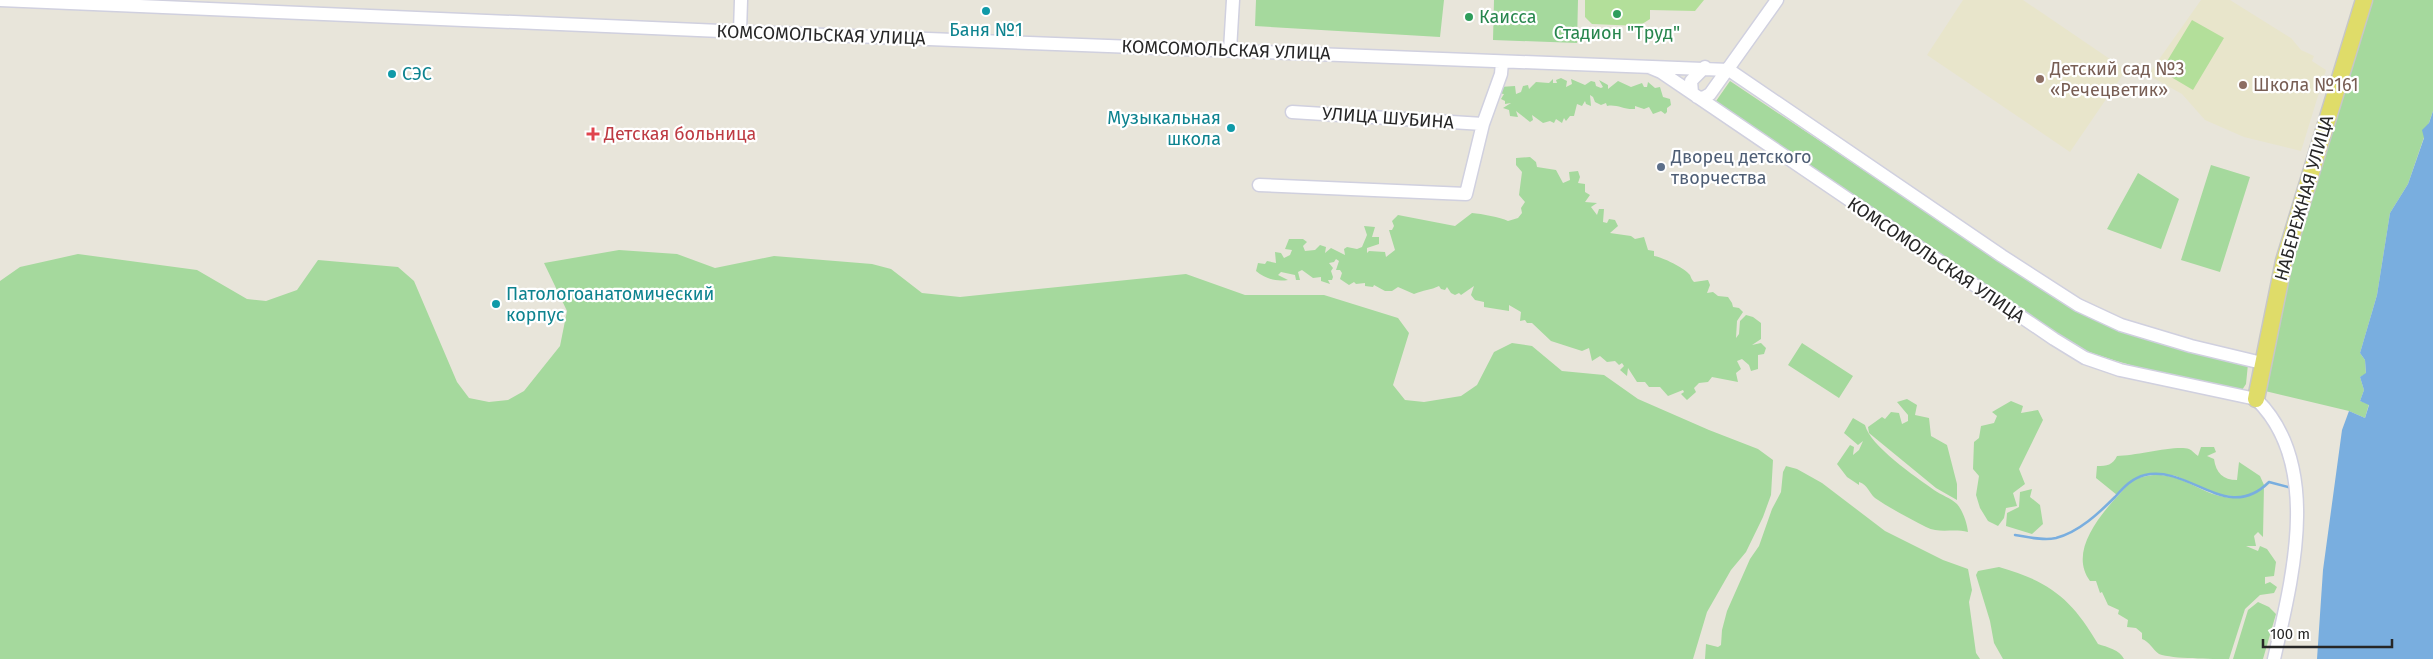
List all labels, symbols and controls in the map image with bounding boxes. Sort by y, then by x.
marker: Баня №1 [980,5,992,17]
place label: Каисса [1479,6,1537,28]
marker: Стадион "Труд" [1611,8,1623,20]
marker: Каисса [1463,11,1475,23]
place label: Баня №1 [949,19,1023,41]
street label: КОМСОМОЛЬСКАЯ УЛИЦА [716,20,927,50]
place label: Стадион "Труд" [1554,22,1680,44]
street label: КОМСОМОЛЬСКАЯ УЛИЦА [1121,35,1332,65]
place label: Детский сад №3 «Речецветик» [2049,58,2185,101]
place label: СЭС [402,63,432,85]
marker: СЭС [386,68,398,80]
marker: Детский сад №3 «Речецветик» [2034,73,2046,85]
place label: Школа №161 [2253,74,2359,96]
marker: Школа №161 [2237,79,2249,91]
street label: УЛИЦА ШУБИНА [1321,102,1455,134]
place label: Музыкальная школа [1107,107,1221,150]
street label: НАБЕРЕЖНАЯ УЛИЦА [2270,112,2338,283]
marker: Музыкальная школа [1225,122,1237,134]
place label: Детская больница [603,123,756,145]
marker: Детская больница [586,127,600,141]
place label: Дворец детского творчества [1670,146,1812,189]
marker: Дворец детского творчества [1655,161,1667,173]
street label: КОМСОМОЛЬСКАЯ УЛИЦА [1843,192,2029,328]
place label: Патологоанатомический корпус [506,283,714,326]
marker: Патологоанатомический корпус [490,298,502,310]
scale bar [2263,616,2392,648]
text: 100 m [2270,625,2310,643]

